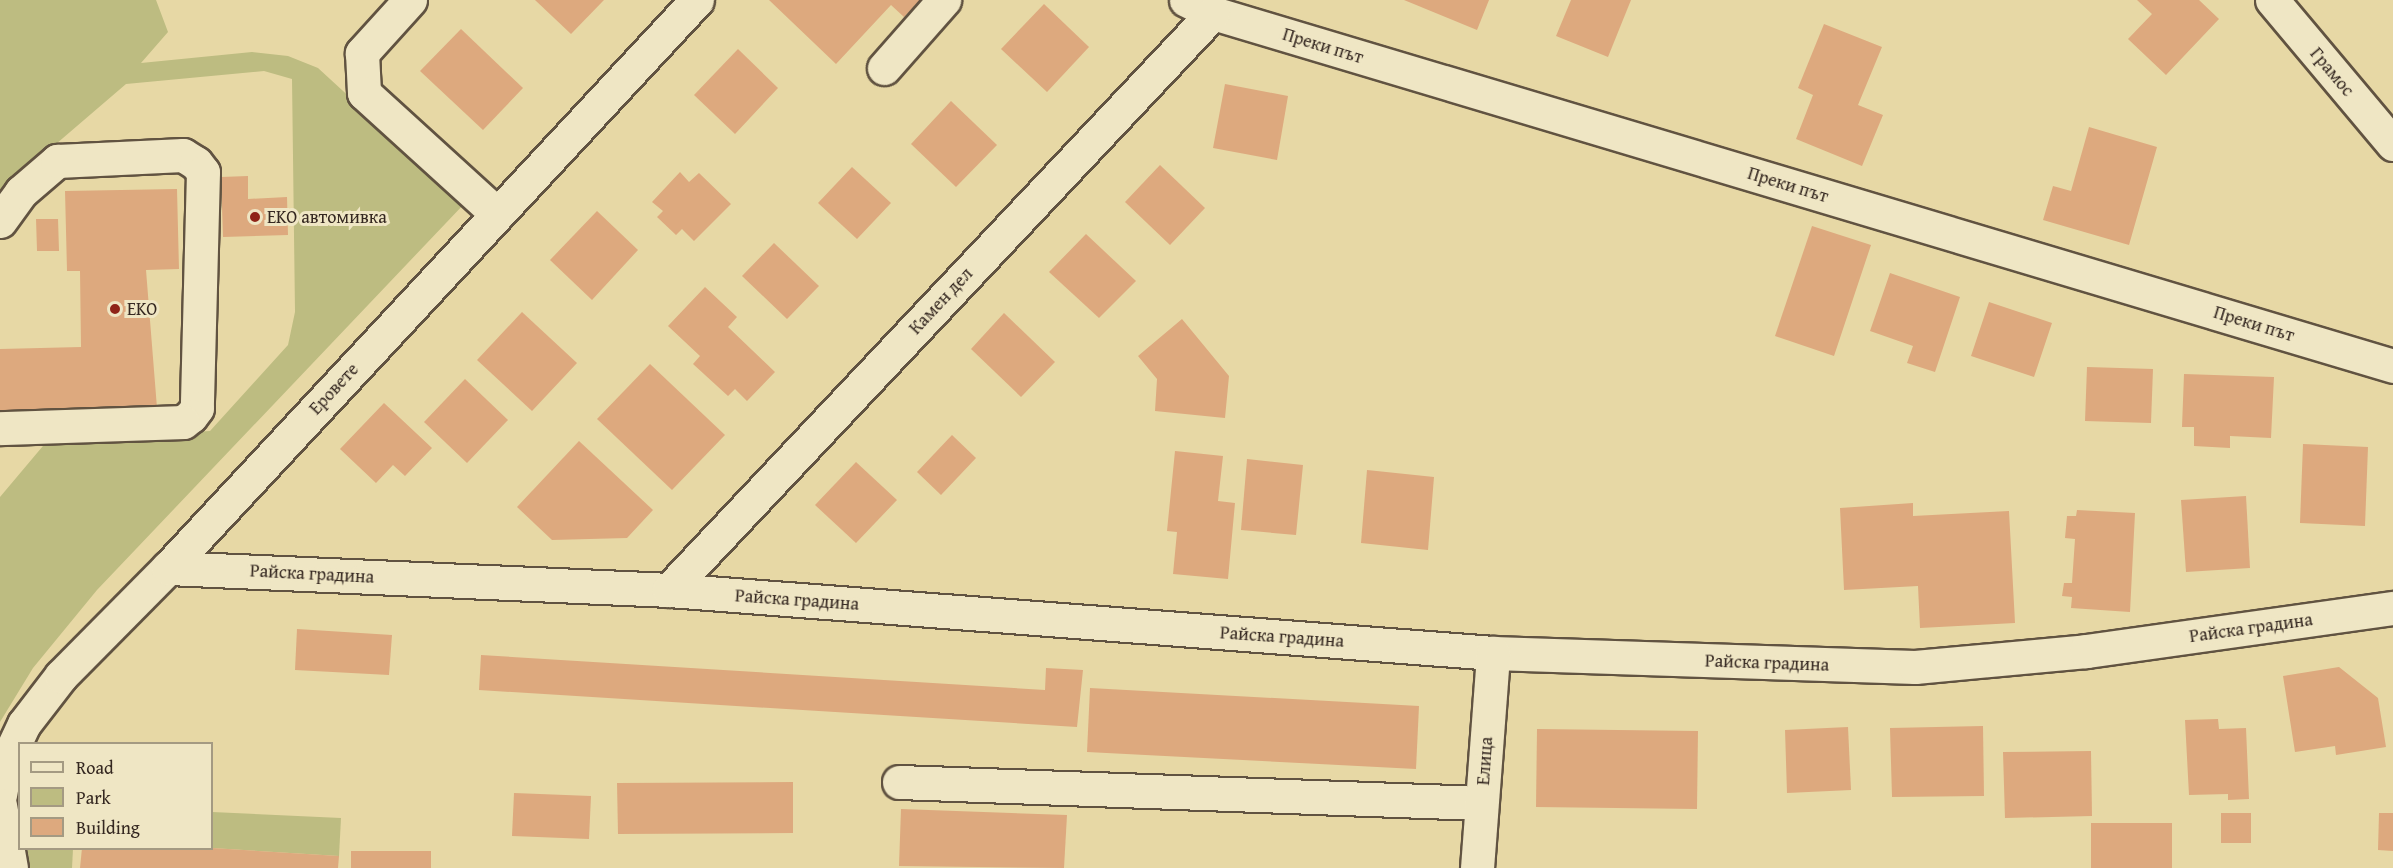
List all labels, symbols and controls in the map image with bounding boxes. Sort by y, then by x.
street label: Преки път [1280,24,1366,68]
street label: Грамос [2305,43,2359,101]
street label: Преки път [1745,163,1831,207]
place label: EKO автомивка [267,206,387,228]
marker: EKO автомивка [248,210,262,224]
street label: Камен дел [905,263,977,339]
place label: EKO [127,298,157,320]
marker: EKO [108,302,122,316]
street label: Преки път [2211,302,2297,346]
street label: Еровете [305,359,363,419]
street label: Райска градина [249,560,375,588]
street label: Райска градина [734,585,860,615]
street label: Райска градина [2188,609,2314,647]
street label: Райска градина [1219,622,1345,652]
street label: Райска градина [1705,650,1829,676]
street label: Елица [1473,736,1497,786]
legend [18,742,213,850]
text: Road [76,754,114,781]
text: Park [76,784,111,811]
text: Building [76,814,140,841]

